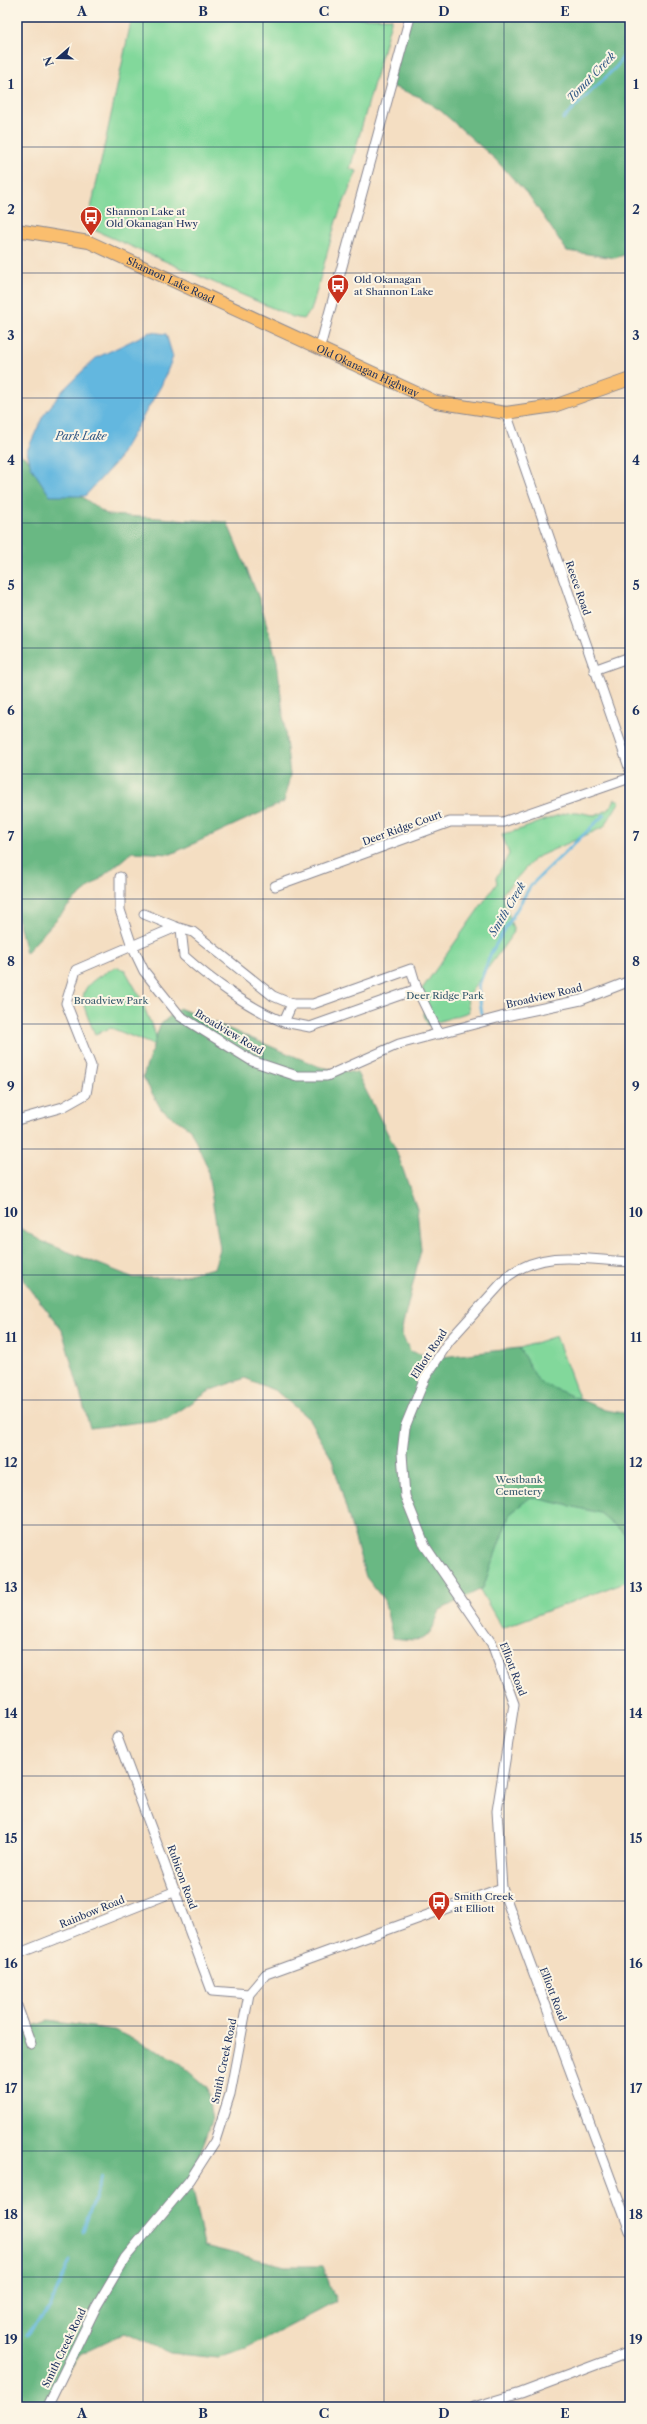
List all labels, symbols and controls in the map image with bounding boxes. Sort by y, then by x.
text: A [76,3,88,19]
text: B [198,3,208,19]
text: C [319,3,329,19]
text: D [438,3,450,19]
text: E [560,3,570,19]
north arrow [38,38,78,78]
water label: Tomat Creek [564,49,618,105]
text: N [40,54,57,68]
text: 1 [8,76,14,92]
text: 1 [633,76,639,92]
text: 2 [7,201,15,217]
text: 2 [632,201,640,217]
bus stop icon: Shannon Lake at Old Okanagan Hwy [78,204,104,237]
place label: Shannon Lake at Old Okanagan Hwy [106,205,199,230]
street label: Shannon Lake Road [125,254,217,306]
bus stop icon: Old Okanagan at Shannon Lake [325,272,351,305]
place label: Old Okanagan at Shannon Lake [354,273,434,298]
text: 3 [7,327,15,343]
text: 3 [632,327,640,343]
street label: Old Okanagan Highway [314,341,422,400]
water label: Park Lake [54,429,107,443]
text: 4 [7,452,15,468]
text: 4 [632,452,640,468]
street label: Reece Road [563,559,593,617]
text: 5 [7,577,15,593]
text: 5 [632,577,640,593]
text: 6 [7,702,15,718]
text: 6 [632,702,640,718]
street label: Deer Ridge Court [360,807,444,848]
text: 7 [8,828,15,844]
text: 7 [633,828,640,844]
water label: Smith Creek [485,879,529,939]
text: 8 [7,953,15,969]
text: 8 [632,953,640,969]
street label: Broadview Road [505,981,583,1011]
park label: Deer Ridge Park [406,989,485,1002]
park label: Broadview Park [74,994,150,1007]
street label: Broadview Road [192,1006,266,1058]
text: 9 [7,1078,15,1094]
text: 9 [632,1078,640,1094]
text: 10 [4,1204,18,1220]
text: 10 [629,1204,643,1220]
street label: Elliott Road [408,1327,450,1381]
text: 11 [5,1329,17,1345]
text: 11 [630,1329,642,1345]
text: 12 [4,1454,18,1470]
text: 12 [629,1454,643,1470]
park label: Westbank Cemetery [495,1473,544,1498]
text: 13 [4,1579,18,1595]
text: 13 [629,1579,643,1595]
street label: Elliott Road [497,1640,529,1698]
text: 14 [4,1705,18,1721]
text: 14 [629,1705,643,1721]
text: 15 [4,1830,18,1846]
text: 15 [629,1830,643,1846]
street label: Rubicon Road [164,1843,200,1911]
bus stop icon: Smith Creek at Elliott [426,1889,452,1922]
place label: Smith Creek at Elliott [454,1890,515,1915]
street label: Rainbow Road [58,1893,126,1931]
text: 16 [4,1955,18,1971]
text: 16 [629,1955,643,1971]
street label: Elliott Road [537,1965,569,2023]
street label: Smith Creek Road [209,2017,239,2105]
text: 17 [5,2080,18,2096]
text: 17 [630,2080,643,2096]
text: 18 [4,2206,18,2222]
text: 18 [629,2206,643,2222]
street label: Smith Creek Road [39,2306,89,2390]
text: 19 [4,2331,18,2347]
text: 19 [629,2331,643,2347]
text: A [76,2405,88,2421]
text: B [198,2405,208,2421]
text: C [319,2405,329,2421]
text: D [438,2405,450,2421]
text: E [560,2405,570,2421]

